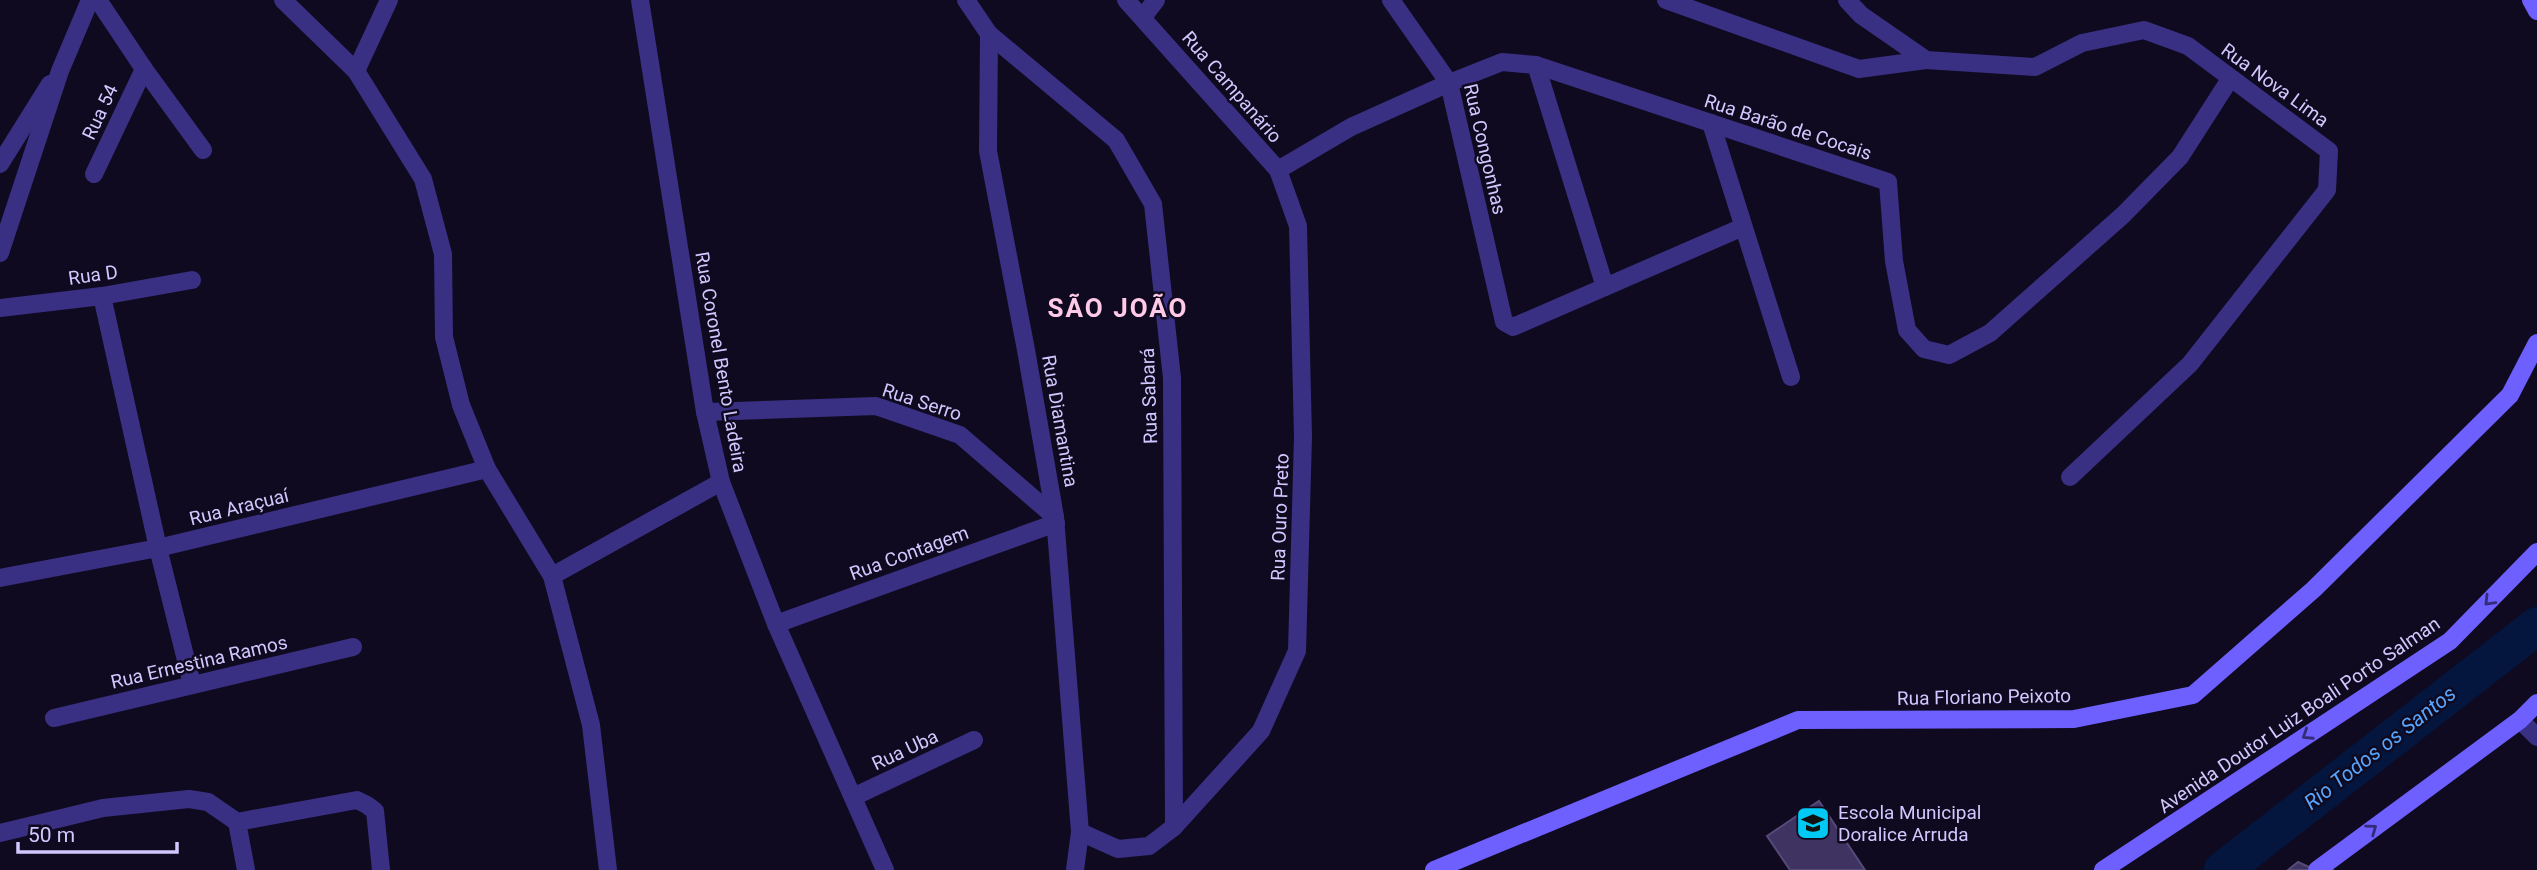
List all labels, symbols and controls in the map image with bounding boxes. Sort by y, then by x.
street label: Rua Campanário [1177,27,1287,147]
street label: Rua Nova Lima [2217,38,2333,132]
street label: Rua 54 [77,80,123,143]
street label: Rua Congonhas [1459,81,1511,217]
street label: Rua Barão de Cocais [1701,89,1875,165]
street label: Rua Coronel Bento Ladeira [690,250,752,474]
street label: Rua D [67,260,119,290]
district label: SÃO JOÃO [1048,293,1189,323]
street label: Rua Sabará [1136,347,1162,445]
street label: Rua Diamantina [1037,353,1083,489]
street label: Rua Serro [879,378,965,426]
street label: Rua Ouro Preto [1266,453,1294,581]
street label: Rua Araçuaí [187,483,292,530]
street label: Rua Contagem [846,521,972,585]
one-way arrow [2485,593,2498,606]
street label: Avenida Doutor Luiz Boali Porto Salman [2154,612,2444,818]
street label: Rua Ernestina Ramos [108,630,290,694]
water label: Rio Todos os Santos [2299,681,2461,815]
street label: Rua Floriano Peixoto [1897,684,2071,710]
street label: Rua Uba [868,725,942,775]
one-way arrow [2302,727,2315,740]
place label: Escola Municipal Doralice Arruda [1838,801,1981,846]
school or university icon: Escola Municipal Doralice Arruda [1794,804,1832,842]
scale bar [18,810,177,854]
text: 50 m [28,823,75,847]
one-way arrow [2364,825,2377,838]

